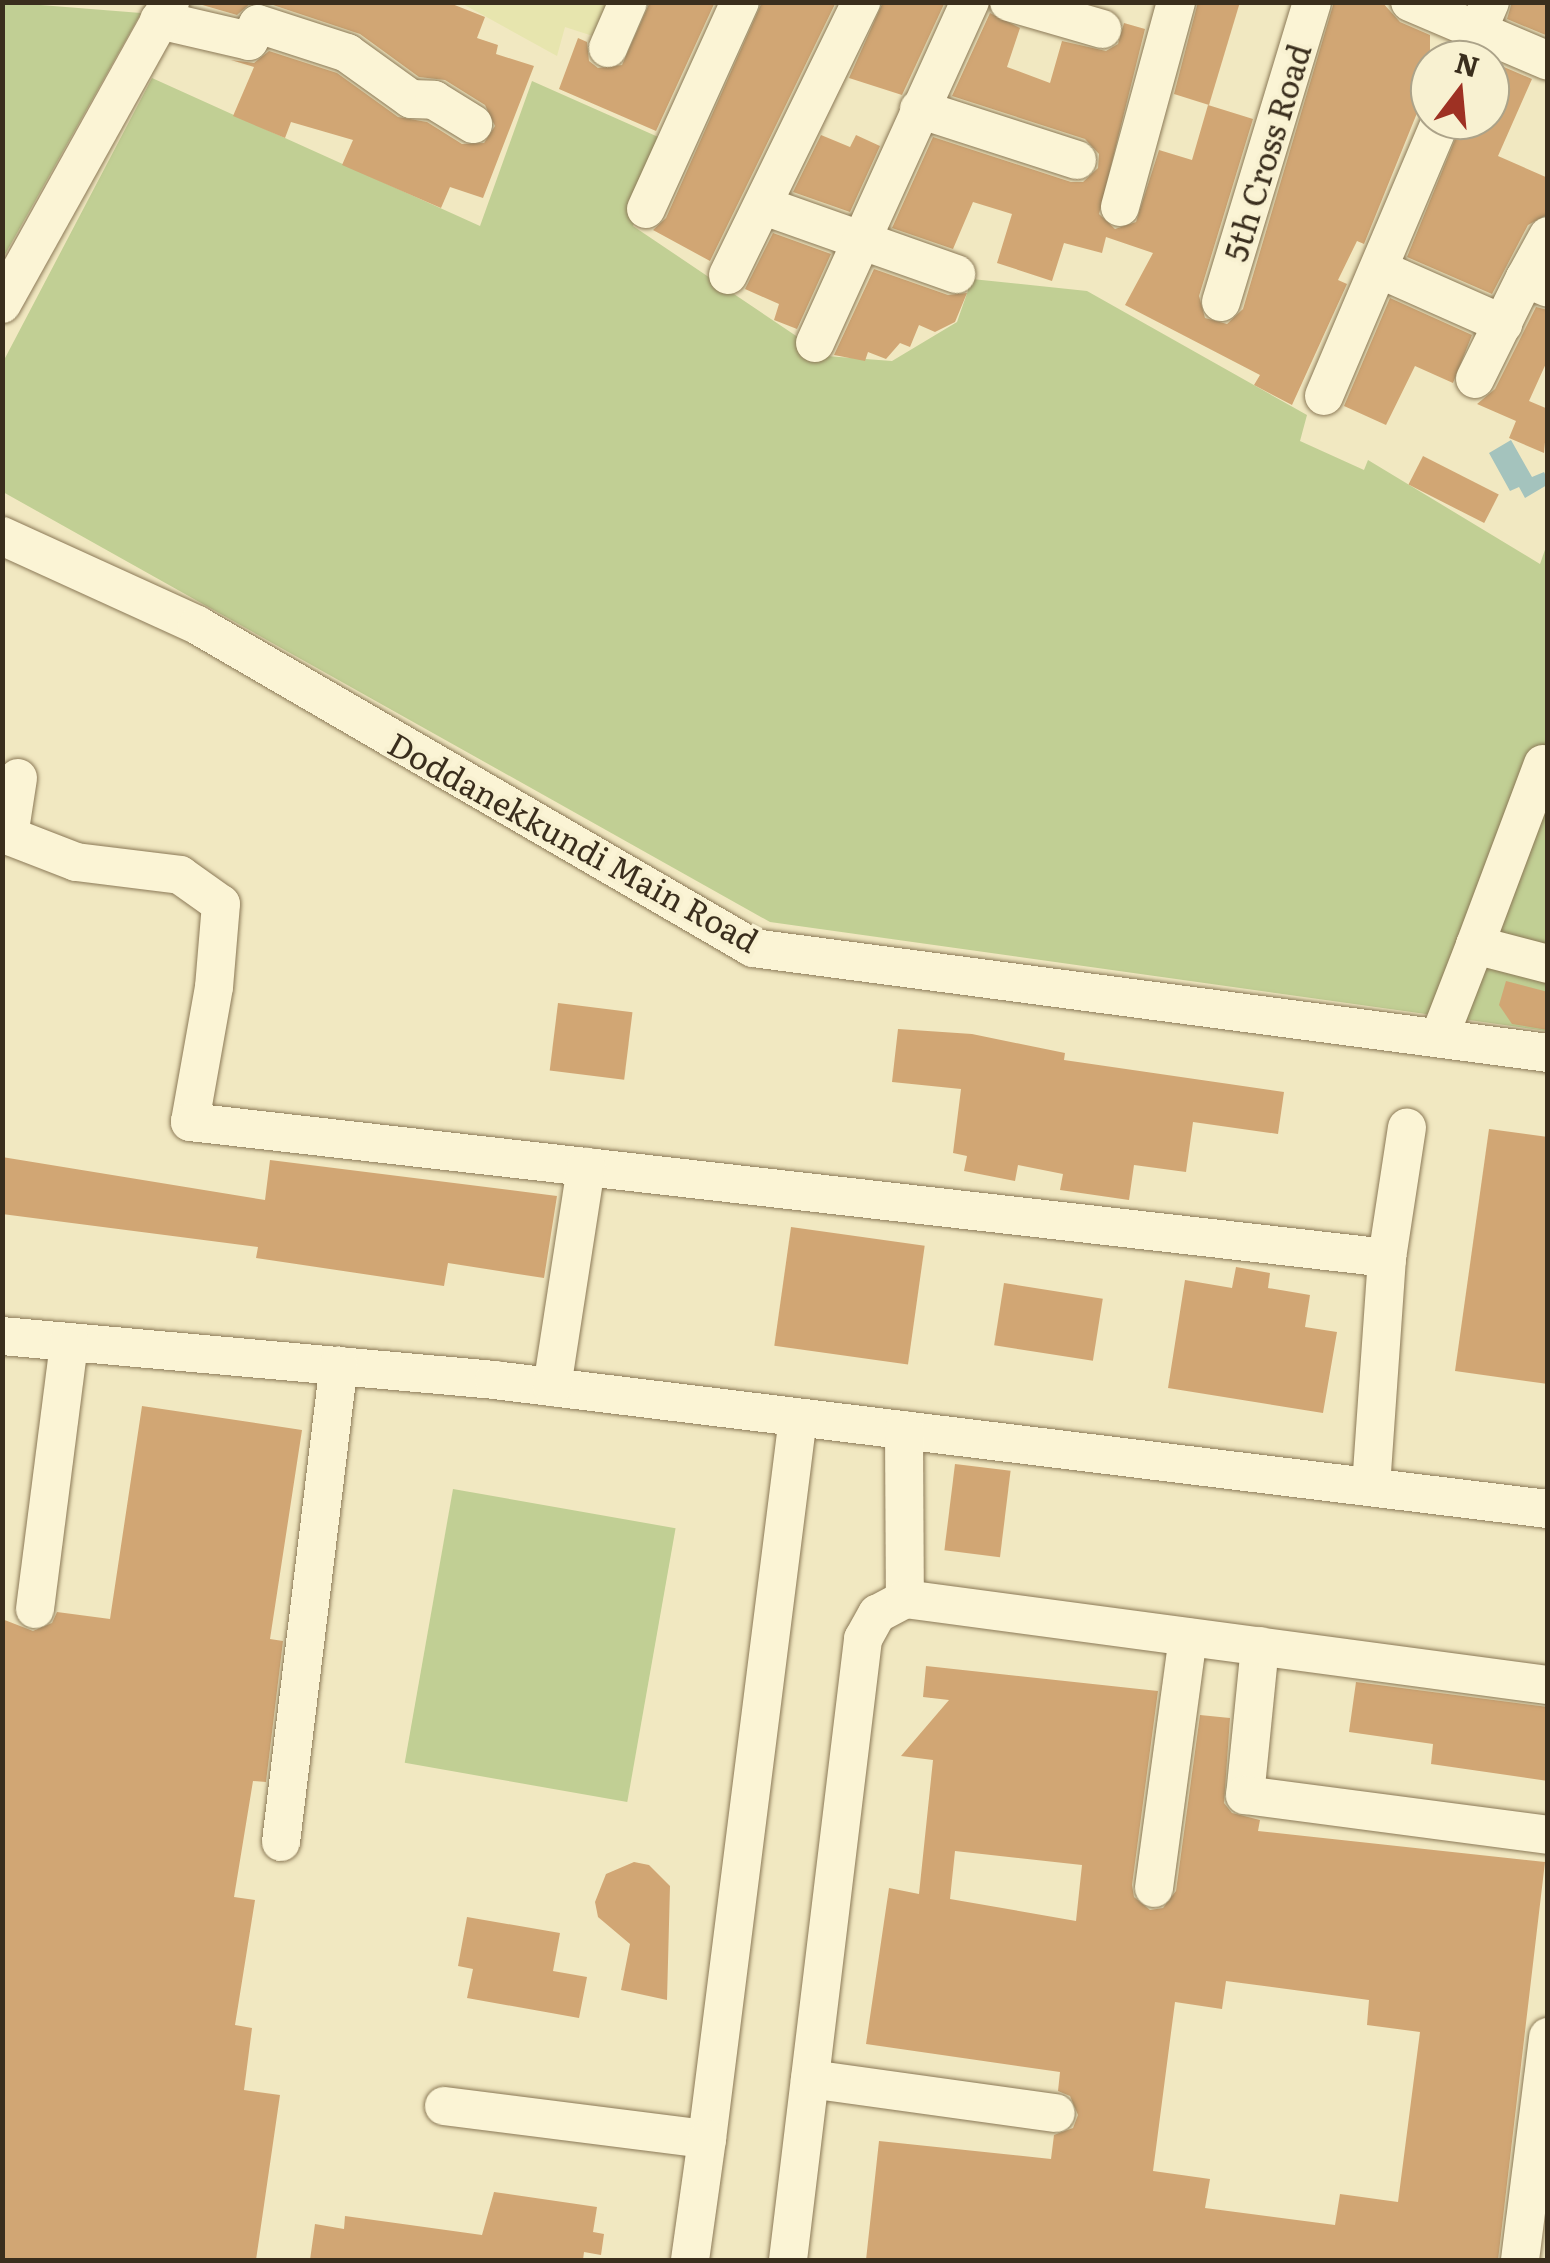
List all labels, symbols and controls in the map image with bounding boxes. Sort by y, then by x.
street label: 5th Cross Road [1215,39,1317,265]
north arrow [1410,40,1510,140]
text: N [1451,40,1485,87]
street label: Doddanekkundi Main Road [382,723,766,959]

